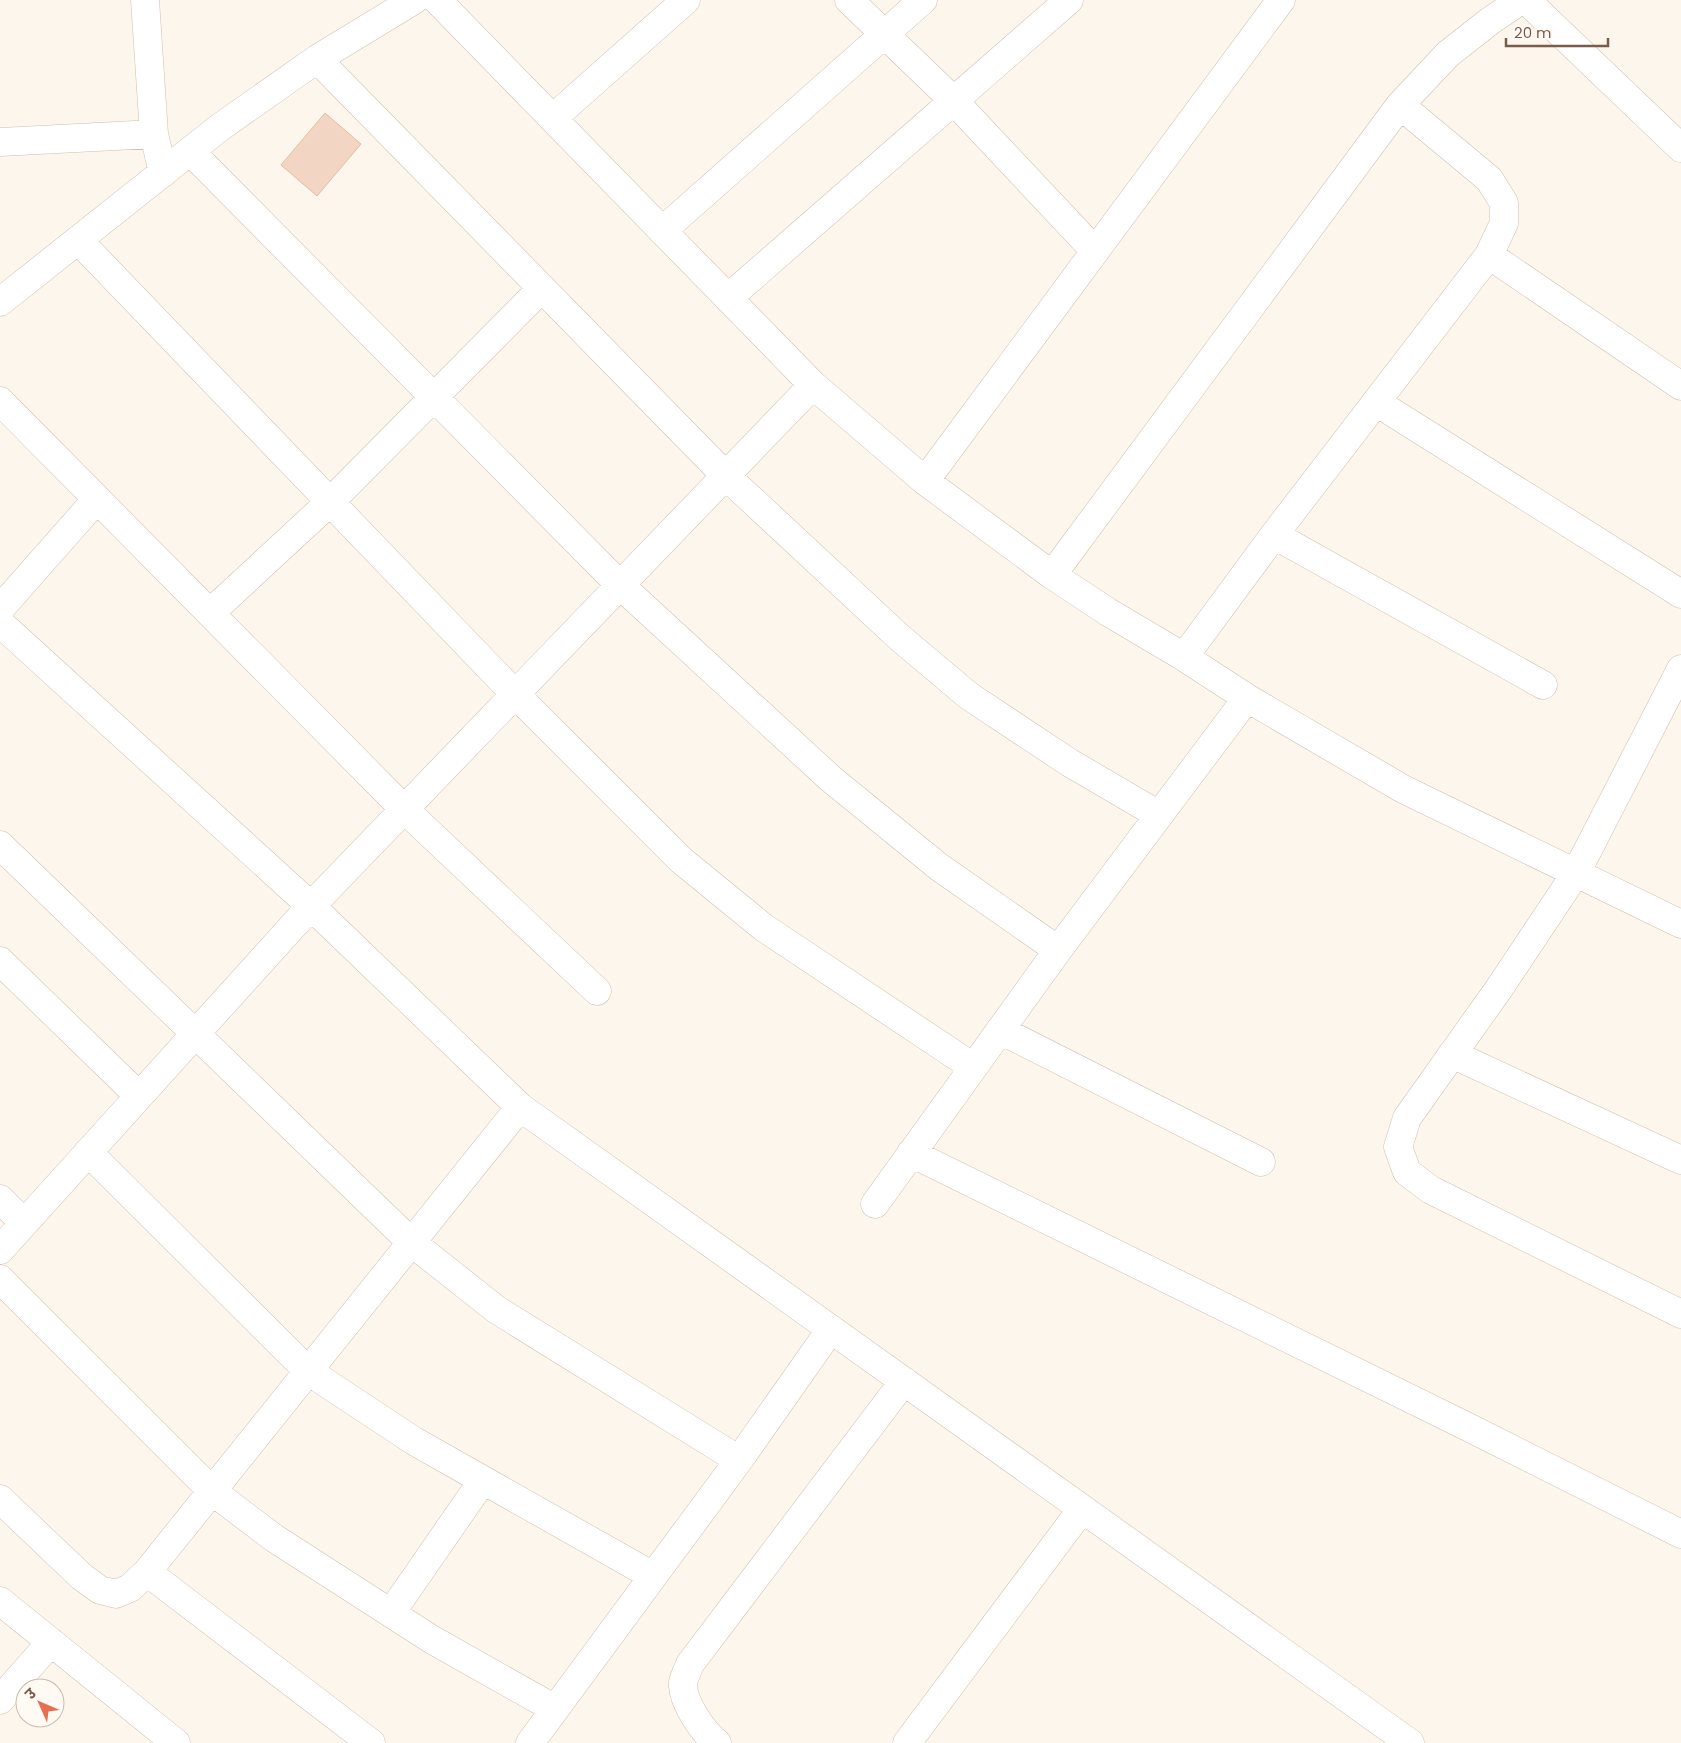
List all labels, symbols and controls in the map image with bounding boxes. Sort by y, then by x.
scale bar [1506,15,1608,47]
text: 20 m [1514,22,1552,43]
north arrow [15,1678,65,1728]
text: उ [20,1683,41,1704]

